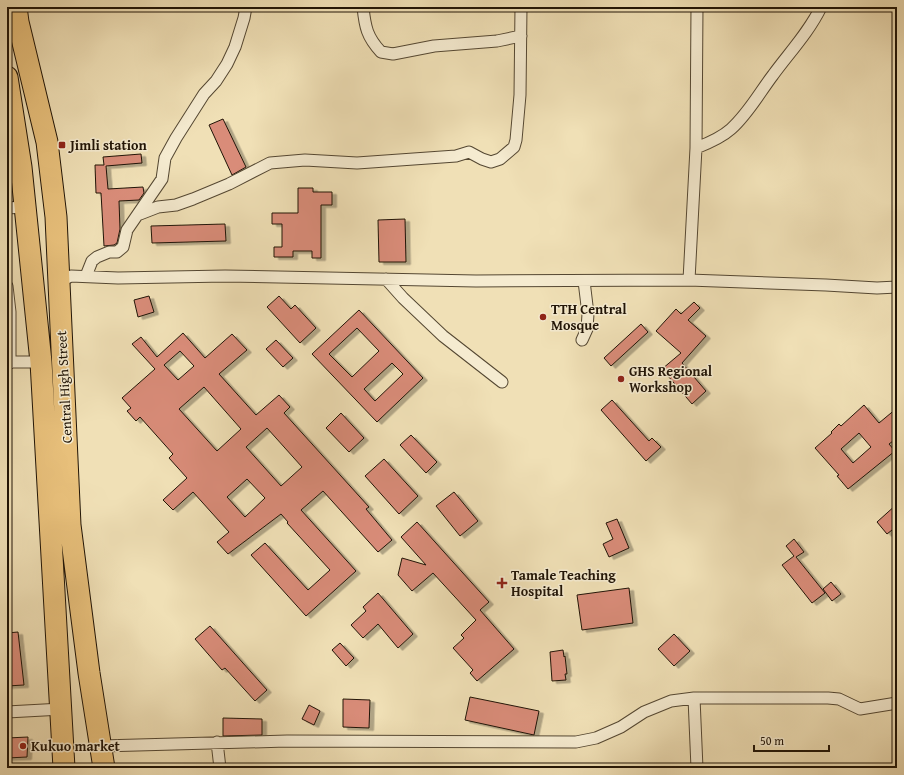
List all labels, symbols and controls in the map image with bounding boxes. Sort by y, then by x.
place label: Jimli station [68,135,148,155]
marker: Jimli station [57,140,67,150]
place label: TTH Central Mosque [551,299,627,335]
marker: TTH Central Mosque [538,312,548,322]
street label: Central High Street [51,330,77,444]
place label: GHS Regional Workshop [629,361,713,397]
marker: GHS Regional Workshop [616,374,626,384]
place label: Tamale Teaching Hospital [511,565,616,601]
marker: Tamale Teaching Hospital [496,577,508,589]
scale bar [754,727,829,753]
text: 50 m [760,732,784,749]
place label: Kukuo market [31,736,121,756]
marker: Kukuo market [18,741,28,751]

